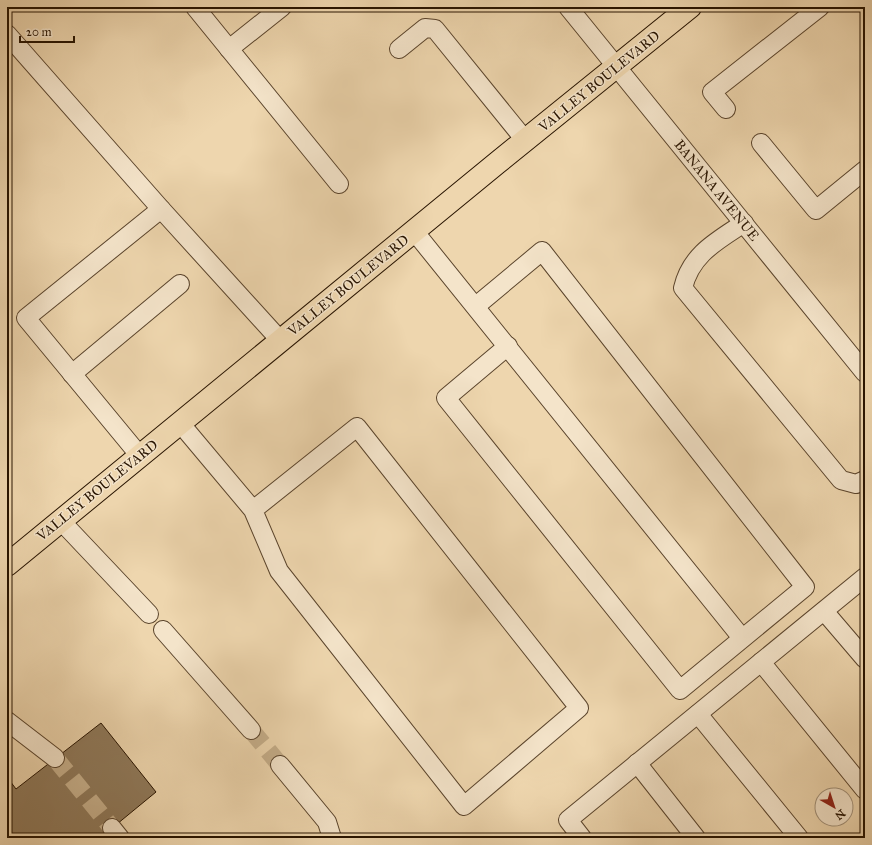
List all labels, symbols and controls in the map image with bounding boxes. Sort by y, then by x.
scale bar [20,18,74,44]
text: 20 m [26,25,52,39]
street label: VALLEY BOULEVARD [534,27,663,136]
street label: BANANA AVENUE [671,136,763,244]
street label: VALLEY BOULEVARD [283,231,412,340]
street label: VALLEY BOULEVARD [32,436,161,545]
north arrow [814,787,854,827]
text: N [832,806,848,823]

